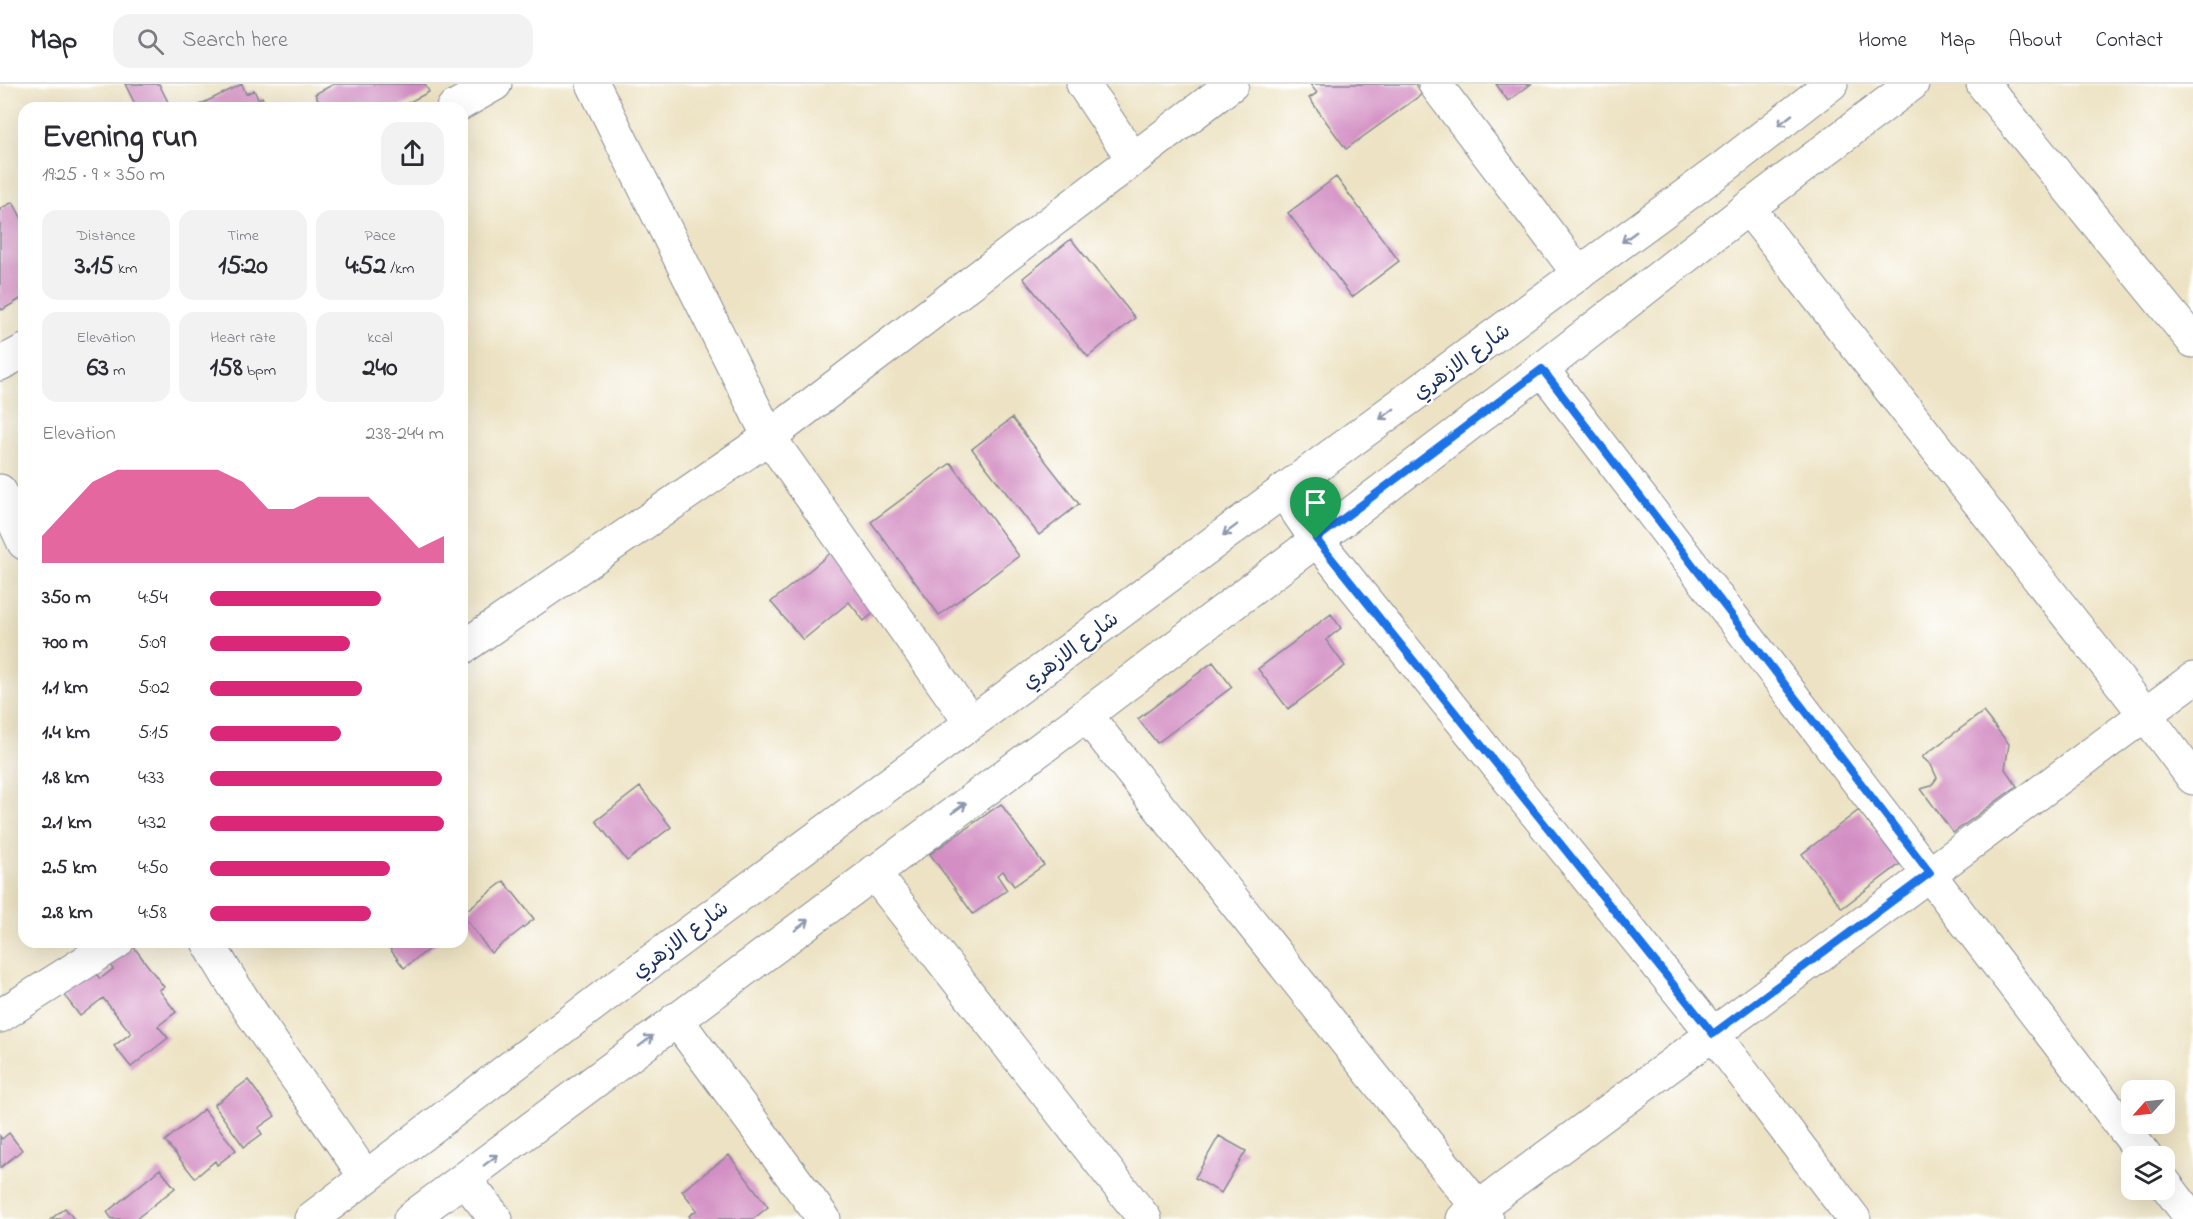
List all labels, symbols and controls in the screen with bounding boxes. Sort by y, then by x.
search box [113,14,533,68]
text: Map [30,21,77,62]
icon: search [134,25,167,58]
text: Search here [182,25,288,57]
text: Home [1858,26,1907,56]
text: Map [1940,26,1975,56]
text: About [2008,26,2062,56]
text: Contact [2095,26,2163,56]
one-way arrow [1777,113,1793,126]
text: Evening run [42,114,197,162]
button: share [381,122,444,185]
text: 19:25 · 9 × 350 m [42,161,165,190]
text: Distance [77,224,135,248]
text: Time [227,224,259,248]
text: Pace [364,224,396,248]
one-way arrow [1622,231,1638,243]
text: 3.15 [75,248,114,286]
text: 15:20 [218,248,268,286]
text: 4:52 [345,248,386,286]
text: km [114,257,137,281]
text: /km [386,257,415,281]
street label: شارع الازهري [1407,317,1517,408]
text: Elevation [77,326,135,350]
text: Heart rate [210,326,276,350]
text: kcal [367,326,393,350]
text: 63 [87,350,109,388]
text: 158 [210,350,243,388]
text: 240 [363,350,397,388]
text: m [109,359,125,383]
text: bpm [243,359,276,383]
one-way arrow [1380,408,1396,421]
text: Elevation [42,420,116,449]
text: 238–244 m [366,420,444,449]
pin [1290,477,1341,539]
icon: arrive [1299,486,1332,519]
one-way arrow [1223,524,1239,536]
text: 350 m [42,584,91,613]
text: 4:54 [138,584,168,613]
street label: شارع الازهري [1017,605,1126,698]
text: 700 m [42,629,88,658]
text: 5:09 [138,629,166,658]
text: 1.1 km [42,674,88,703]
text: 5:02 [138,674,170,703]
text: 1.4 km [42,719,90,748]
text: 5:15 [138,719,169,748]
text: 1.8 km [42,764,89,793]
text: 4:33 [138,764,164,793]
one-way arrow [951,802,967,815]
text: 2.1 km [42,809,92,838]
text: 4:32 [138,809,166,838]
text: 2.5 km [42,854,97,883]
text: 4:50 [138,854,168,883]
street label: شارع الازهري [627,894,736,987]
text: 2.8 km [42,899,93,928]
text: 4:58 [138,899,167,928]
one-way arrow [794,918,810,931]
one-way arrow [638,1035,654,1048]
north arrow [2121,1080,2175,1134]
map controls [2121,1080,2175,1200]
button: layers [2121,1146,2175,1200]
one-way arrow [483,1153,499,1166]

